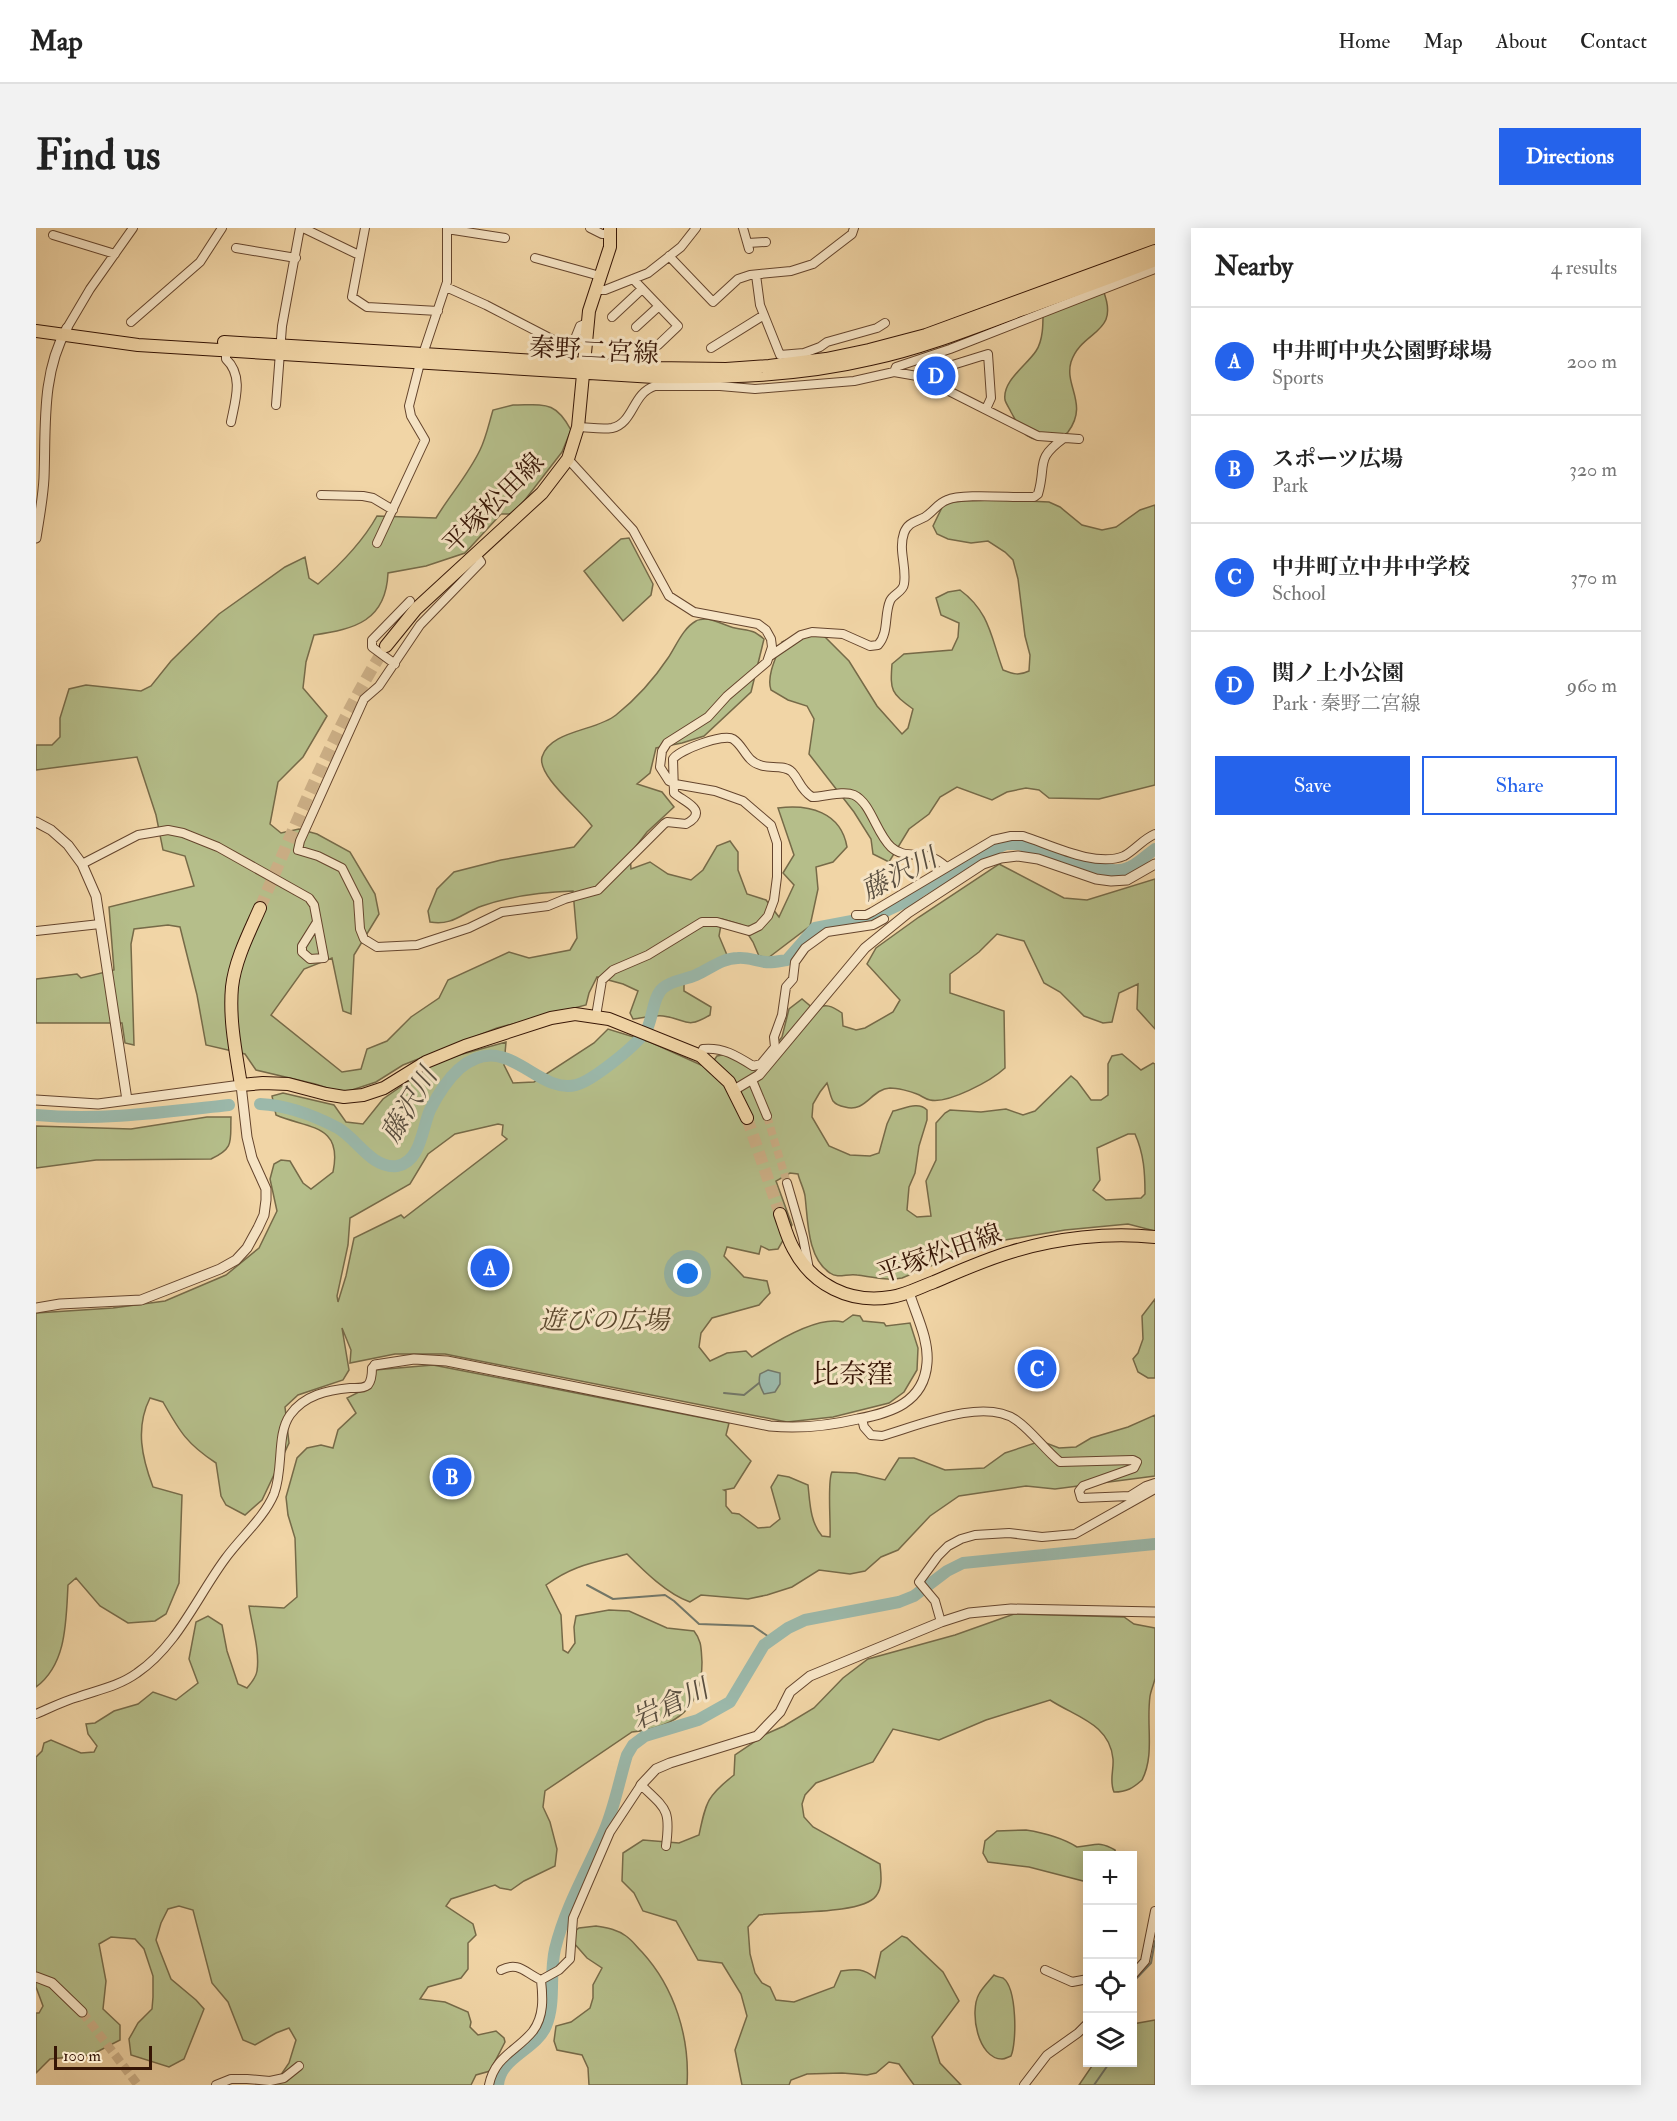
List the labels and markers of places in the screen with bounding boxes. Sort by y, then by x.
pin: D [916,354,956,398]
pin: A [470,1246,510,1290]
pin: C [1018,1346,1056,1392]
pin: B [432,1454,472,1500]

